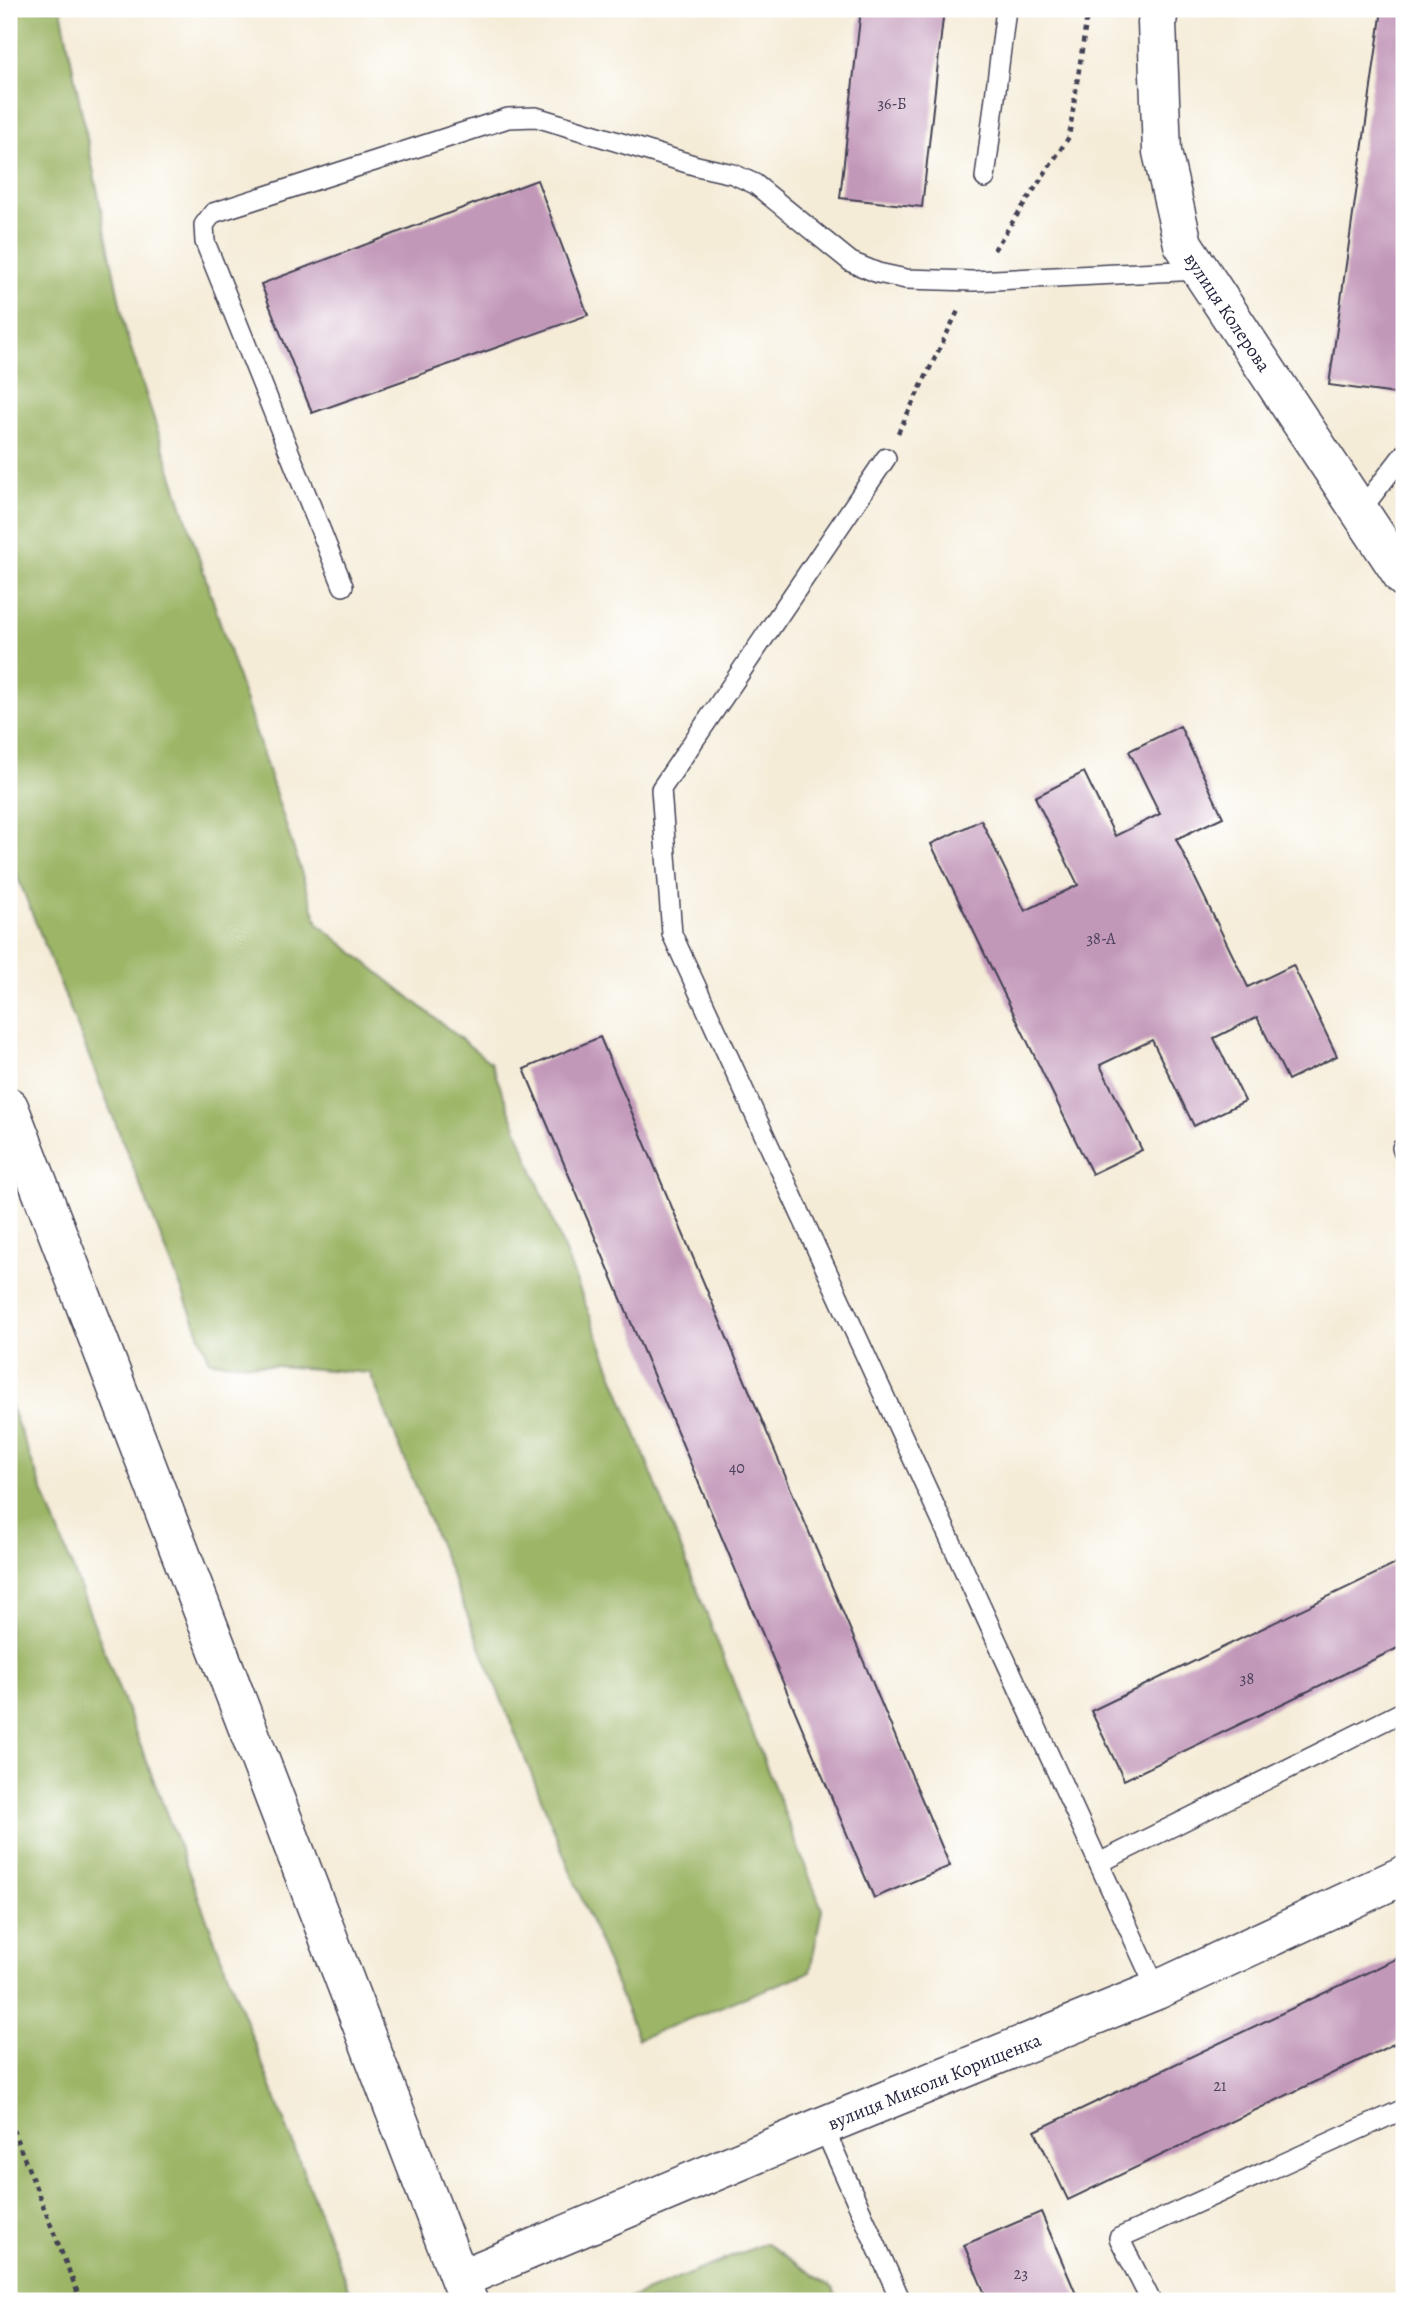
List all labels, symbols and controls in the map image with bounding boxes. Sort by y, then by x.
house number: 36-Б [877,93,907,115]
street label: вулиця Колерова [1178,248,1277,377]
house number: 38-А [1086,928,1116,950]
house number: 40 [729,1457,745,1479]
house number: 38 [1240,1668,1254,1690]
street label: вулиця Миколи Корищенка [824,2027,1045,2137]
house number: 21 [1213,2075,1227,2097]
house number: 23 [1014,2263,1028,2285]

